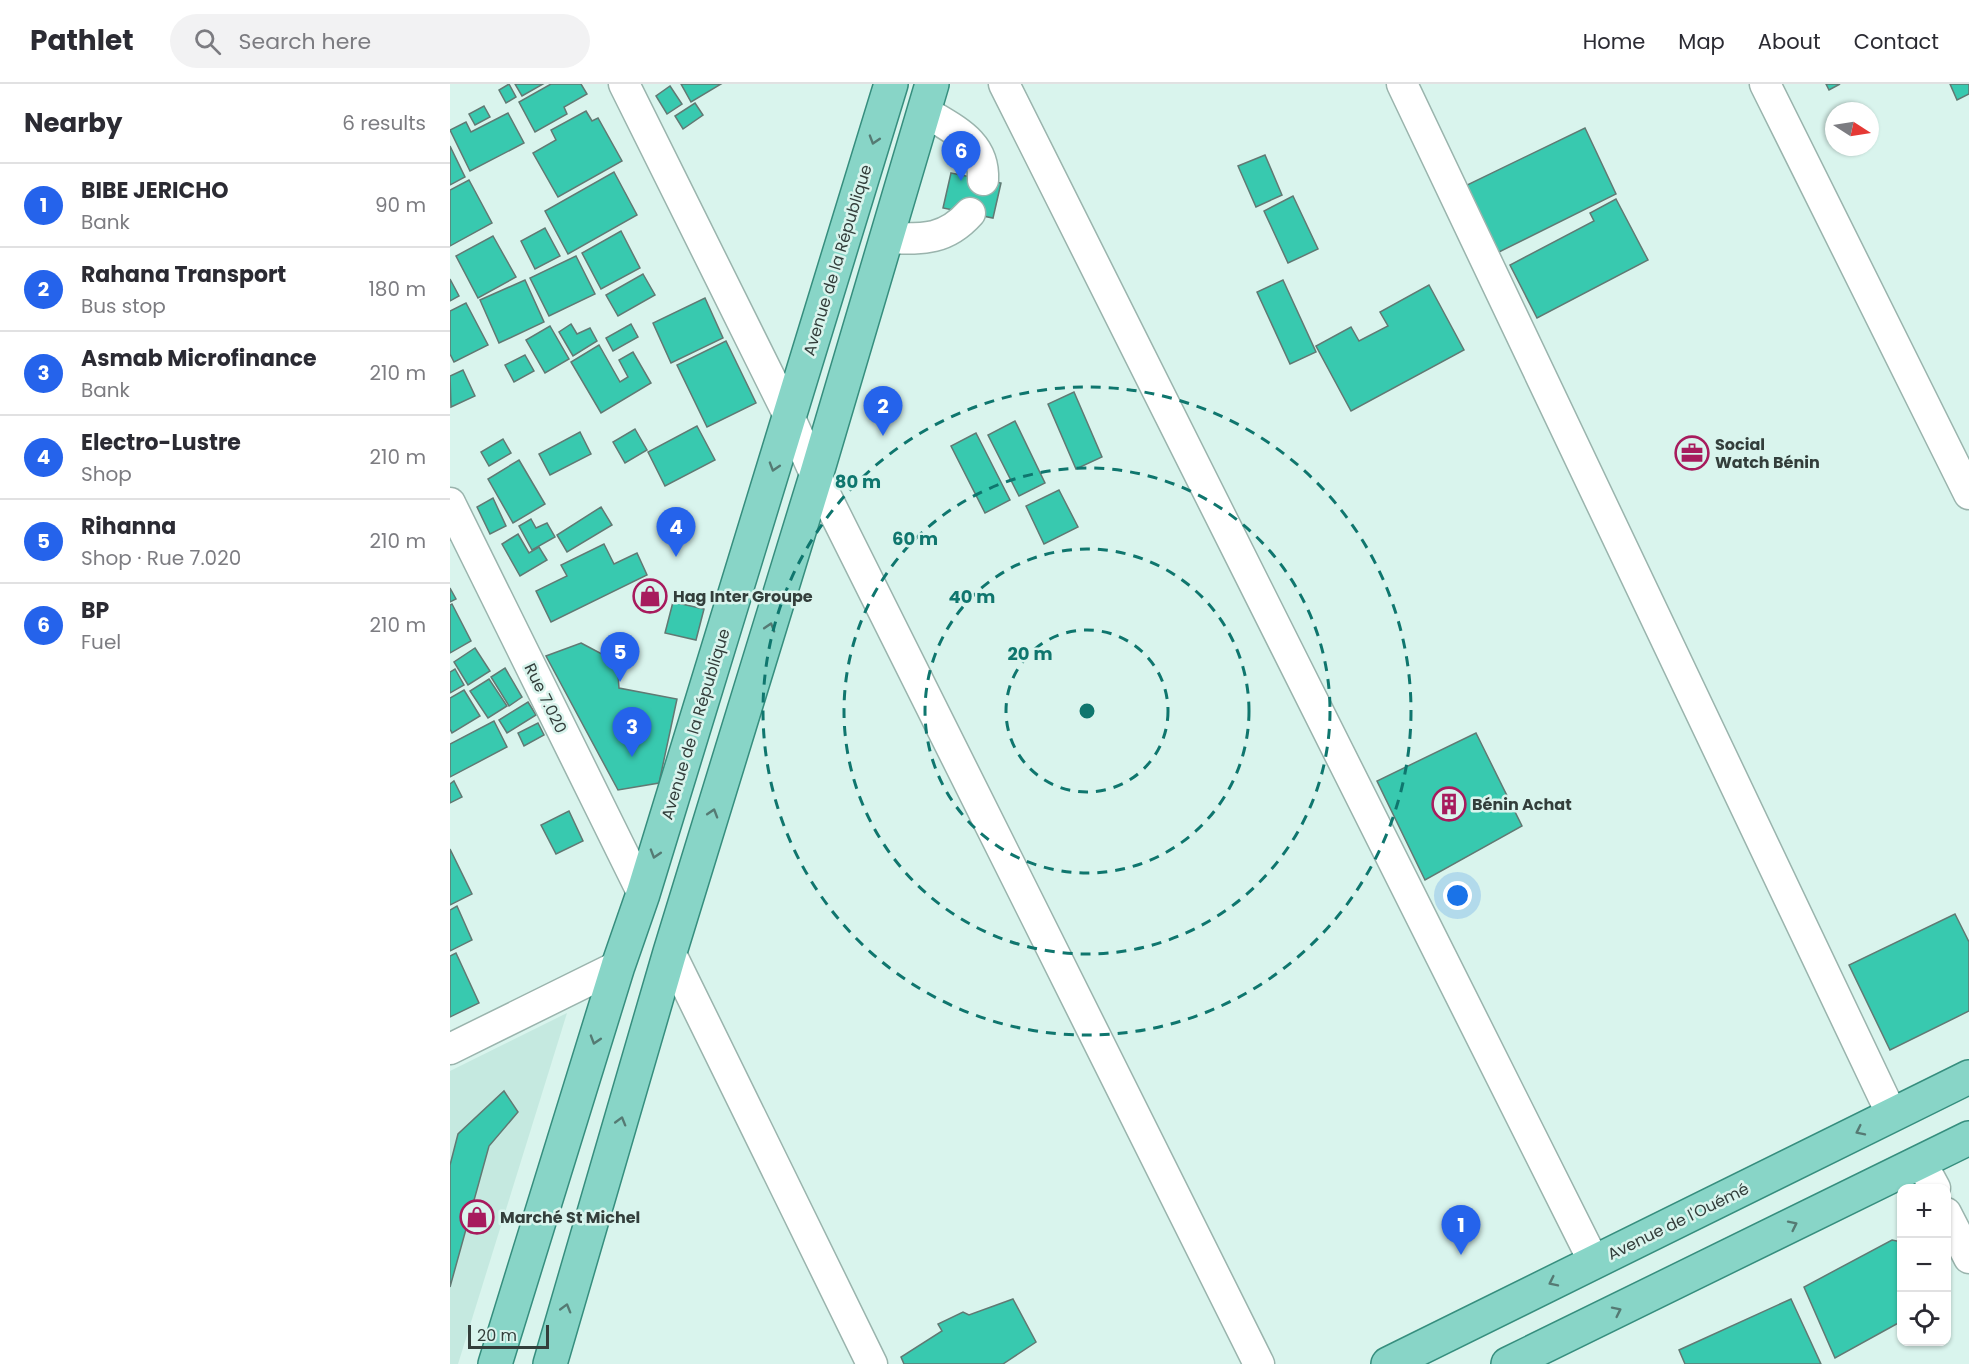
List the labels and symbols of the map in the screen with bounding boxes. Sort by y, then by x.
north arrow [1825,102,1879,156]
pin: 6 [942,132,980,181]
one-way arrow [869,134,881,145]
street label: Avenue de la République [797,162,878,359]
pin: 2 [864,386,902,436]
place label: Social Watch Bénin [1715,433,1820,474]
office icon: Social Watch Bénin [1674,435,1710,471]
one-way arrow [768,461,781,472]
text: 80 m [835,469,881,494]
pin: 4 [656,508,696,557]
text: 60 m [892,526,938,551]
shop icon: Hag Inter Groupe [632,578,668,614]
text: 40 m [949,584,995,609]
place label: Hag Inter Groupe [673,585,813,608]
one-way arrow [763,622,775,633]
street label: Avenue de la République [655,626,736,823]
pin: 5 [600,632,640,682]
text: 20 m [1008,641,1052,666]
street label: Rue 7.020 [519,659,572,737]
centre of rings [1077,701,1097,721]
pin: 3 [612,708,651,757]
building icon: Bénin Achat [1431,786,1467,822]
place label: Bénin Achat [1472,793,1572,816]
one-way arrow [706,808,718,819]
one-way arrow [650,848,662,859]
your location [1443,881,1472,910]
one-way arrow [590,1034,602,1045]
one-way arrow [614,1116,626,1127]
one-way arrow [1856,1124,1866,1135]
street label: Avenue de l'Ouémé [1604,1177,1753,1266]
shop icon: Marché St Michel [459,1199,495,1235]
place label: Marché St Michel [500,1206,640,1229]
pin: 1 [1442,1206,1480,1255]
one-way arrow [1786,1220,1797,1232]
one-way arrow [1549,1275,1560,1287]
one-way arrow [559,1303,571,1314]
one-way arrow [1611,1306,1622,1318]
scale bar [468,1322,549,1350]

